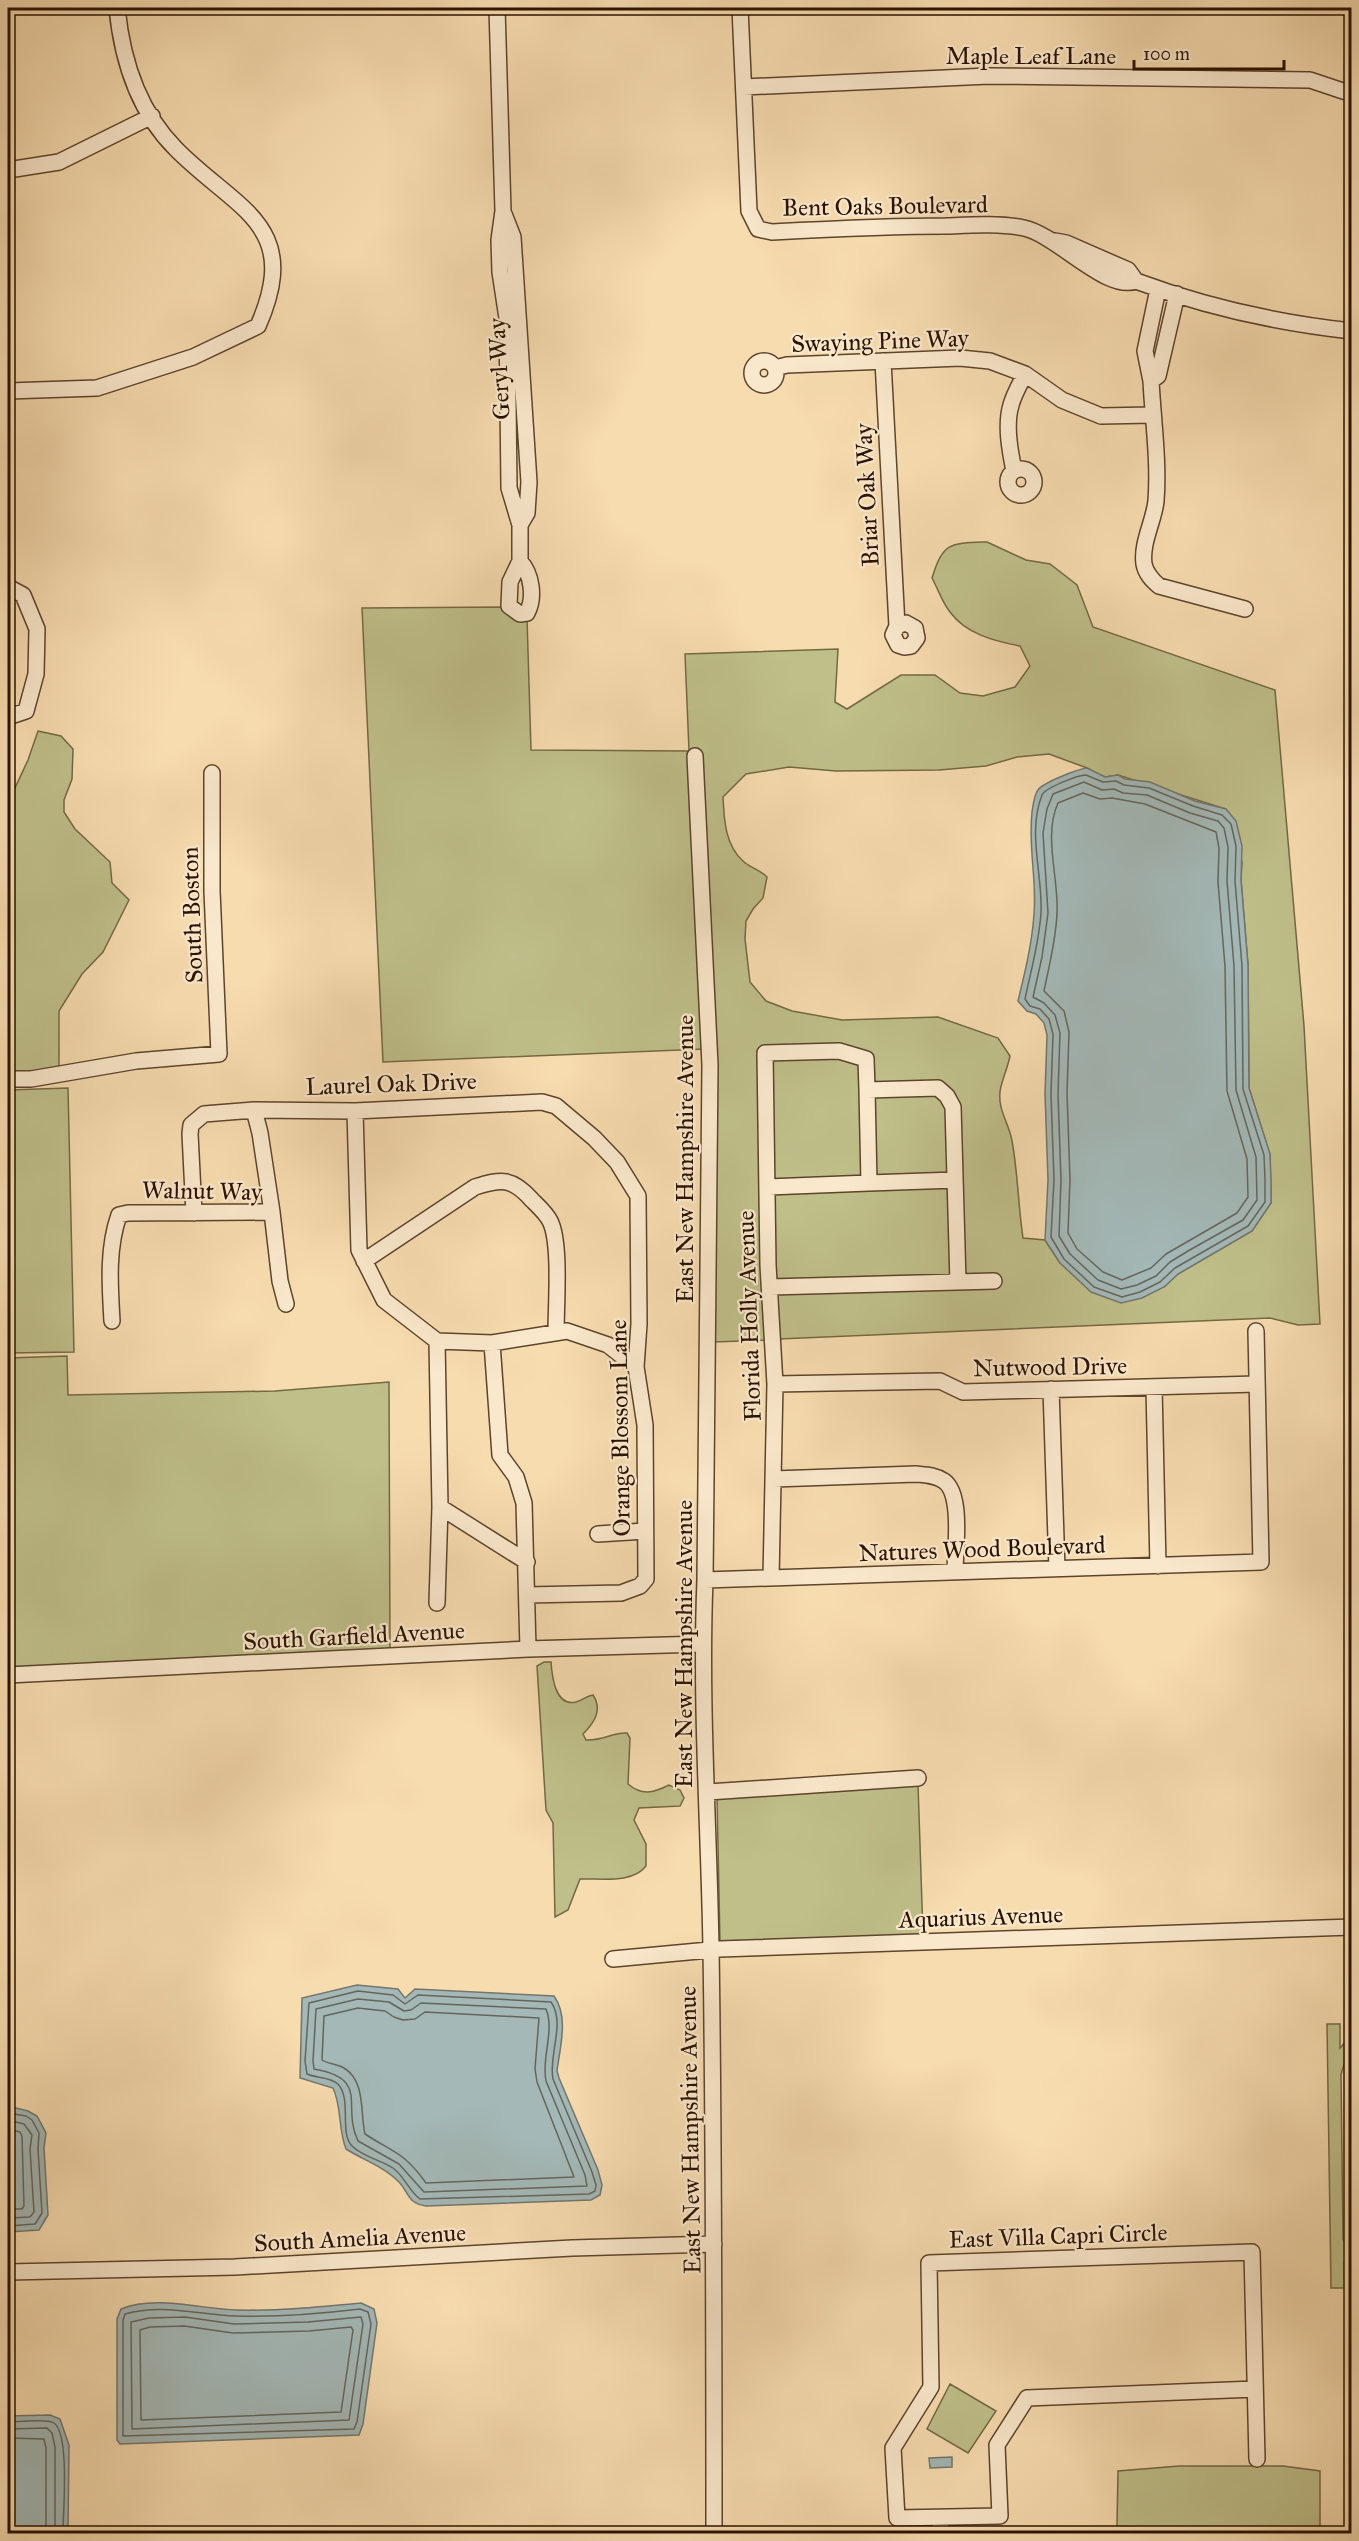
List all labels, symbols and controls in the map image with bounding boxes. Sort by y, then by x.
scale bar [1134,33,1284,71]
street label: Maple Leaf Lane [946,41,1116,71]
text: 100 m [1143,43,1190,65]
street label: Bent Oaks Boulevard [782,189,988,223]
street label: Geryl Way [481,317,517,421]
street label: Swaying Pine Way [791,323,970,359]
street label: Briar Oak Way [848,422,886,567]
street label: South Boston [175,846,209,984]
street label: East New Hampshire Avenue [670,1015,700,1303]
street label: Laurel Oak Drive [305,1066,477,1102]
street label: Walnut Way [142,1175,263,1207]
street label: Florida Holly Avenue [730,1210,768,1422]
street label: Orange Blossom Lane [603,1319,637,1537]
street label: Nutwood Drive [973,1351,1127,1383]
street label: East New Hampshire Avenue [669,1500,699,1788]
street label: Natures Wood Boulevard [858,1530,1106,1568]
street label: South Garfield Avenue [242,1615,466,1657]
street label: Aquarius Avenue [897,1899,1064,1935]
street label: East New Hampshire Avenue [672,1986,708,2274]
street label: South Amelia Avenue [253,2217,467,2259]
street label: East Villa Capri Circle [948,2217,1168,2255]

